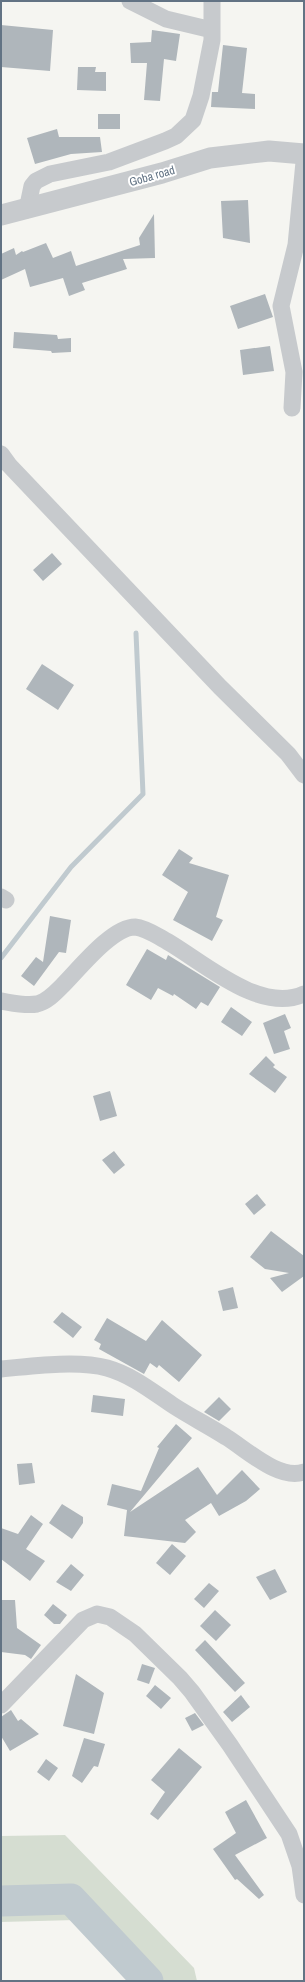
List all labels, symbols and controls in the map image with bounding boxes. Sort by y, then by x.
street label: Goba road [127,162,177,190]

